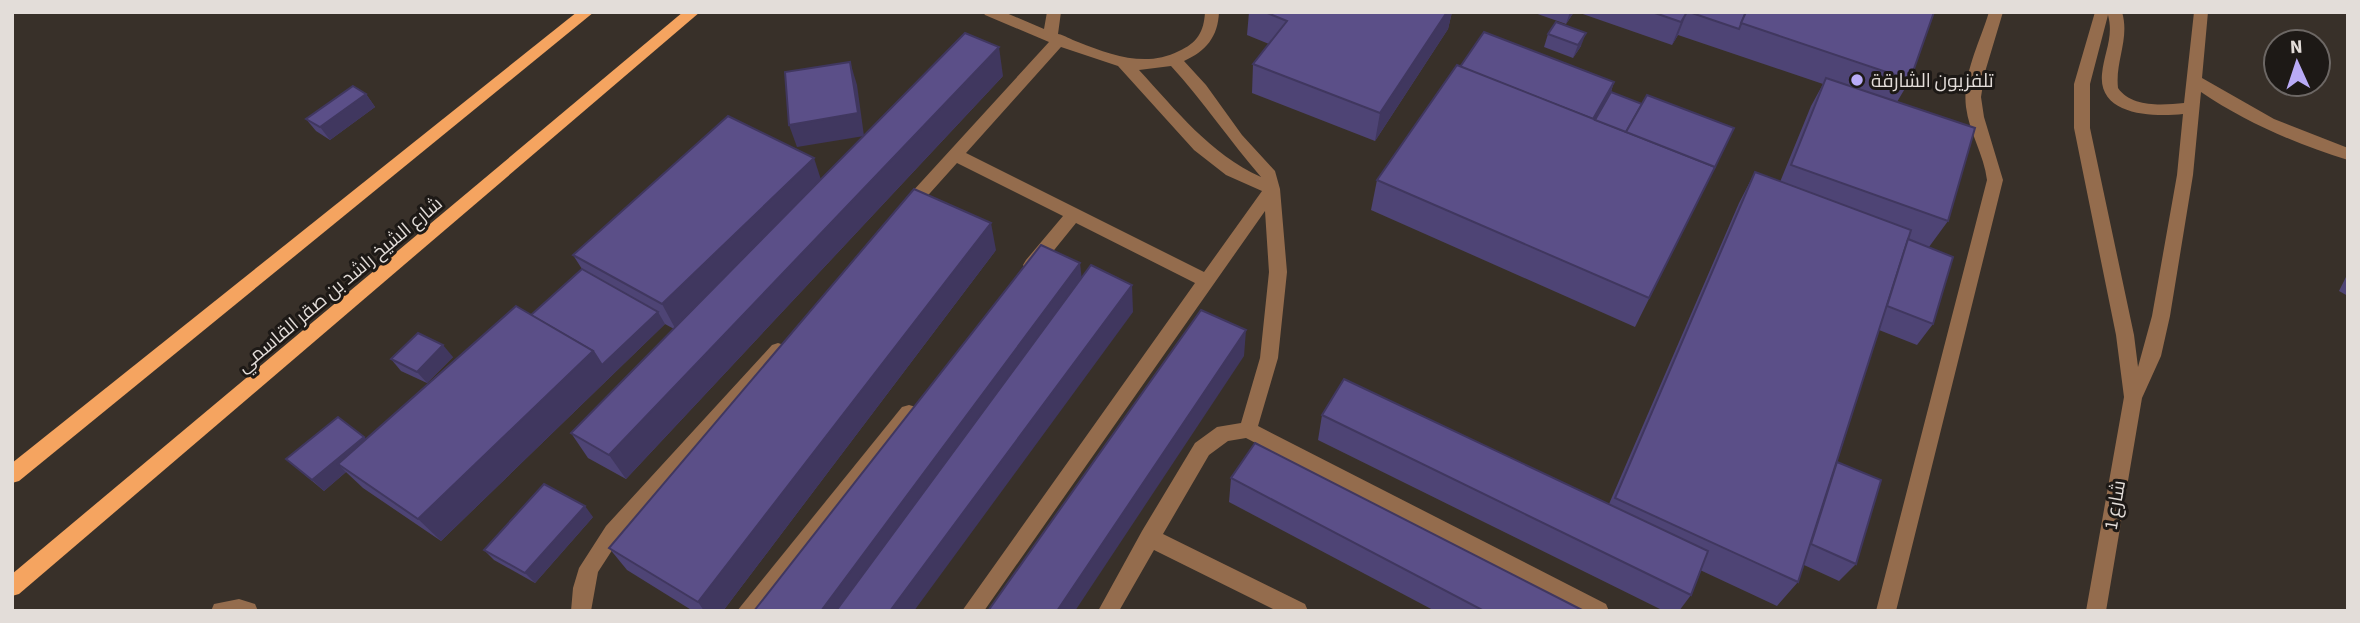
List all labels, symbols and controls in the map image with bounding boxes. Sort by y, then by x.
north arrow [2262,28,2332,98]
text: N [2289,34,2303,61]
place label: تلفزيون الشارقة [1871,68,1994,95]
marker: تلفزيون الشارقة [1849,72,1865,88]
street label: شارع الشيخ راشد بن صقر القاسمي [231,191,449,379]
street label: شارع 1 [2098,478,2133,532]

